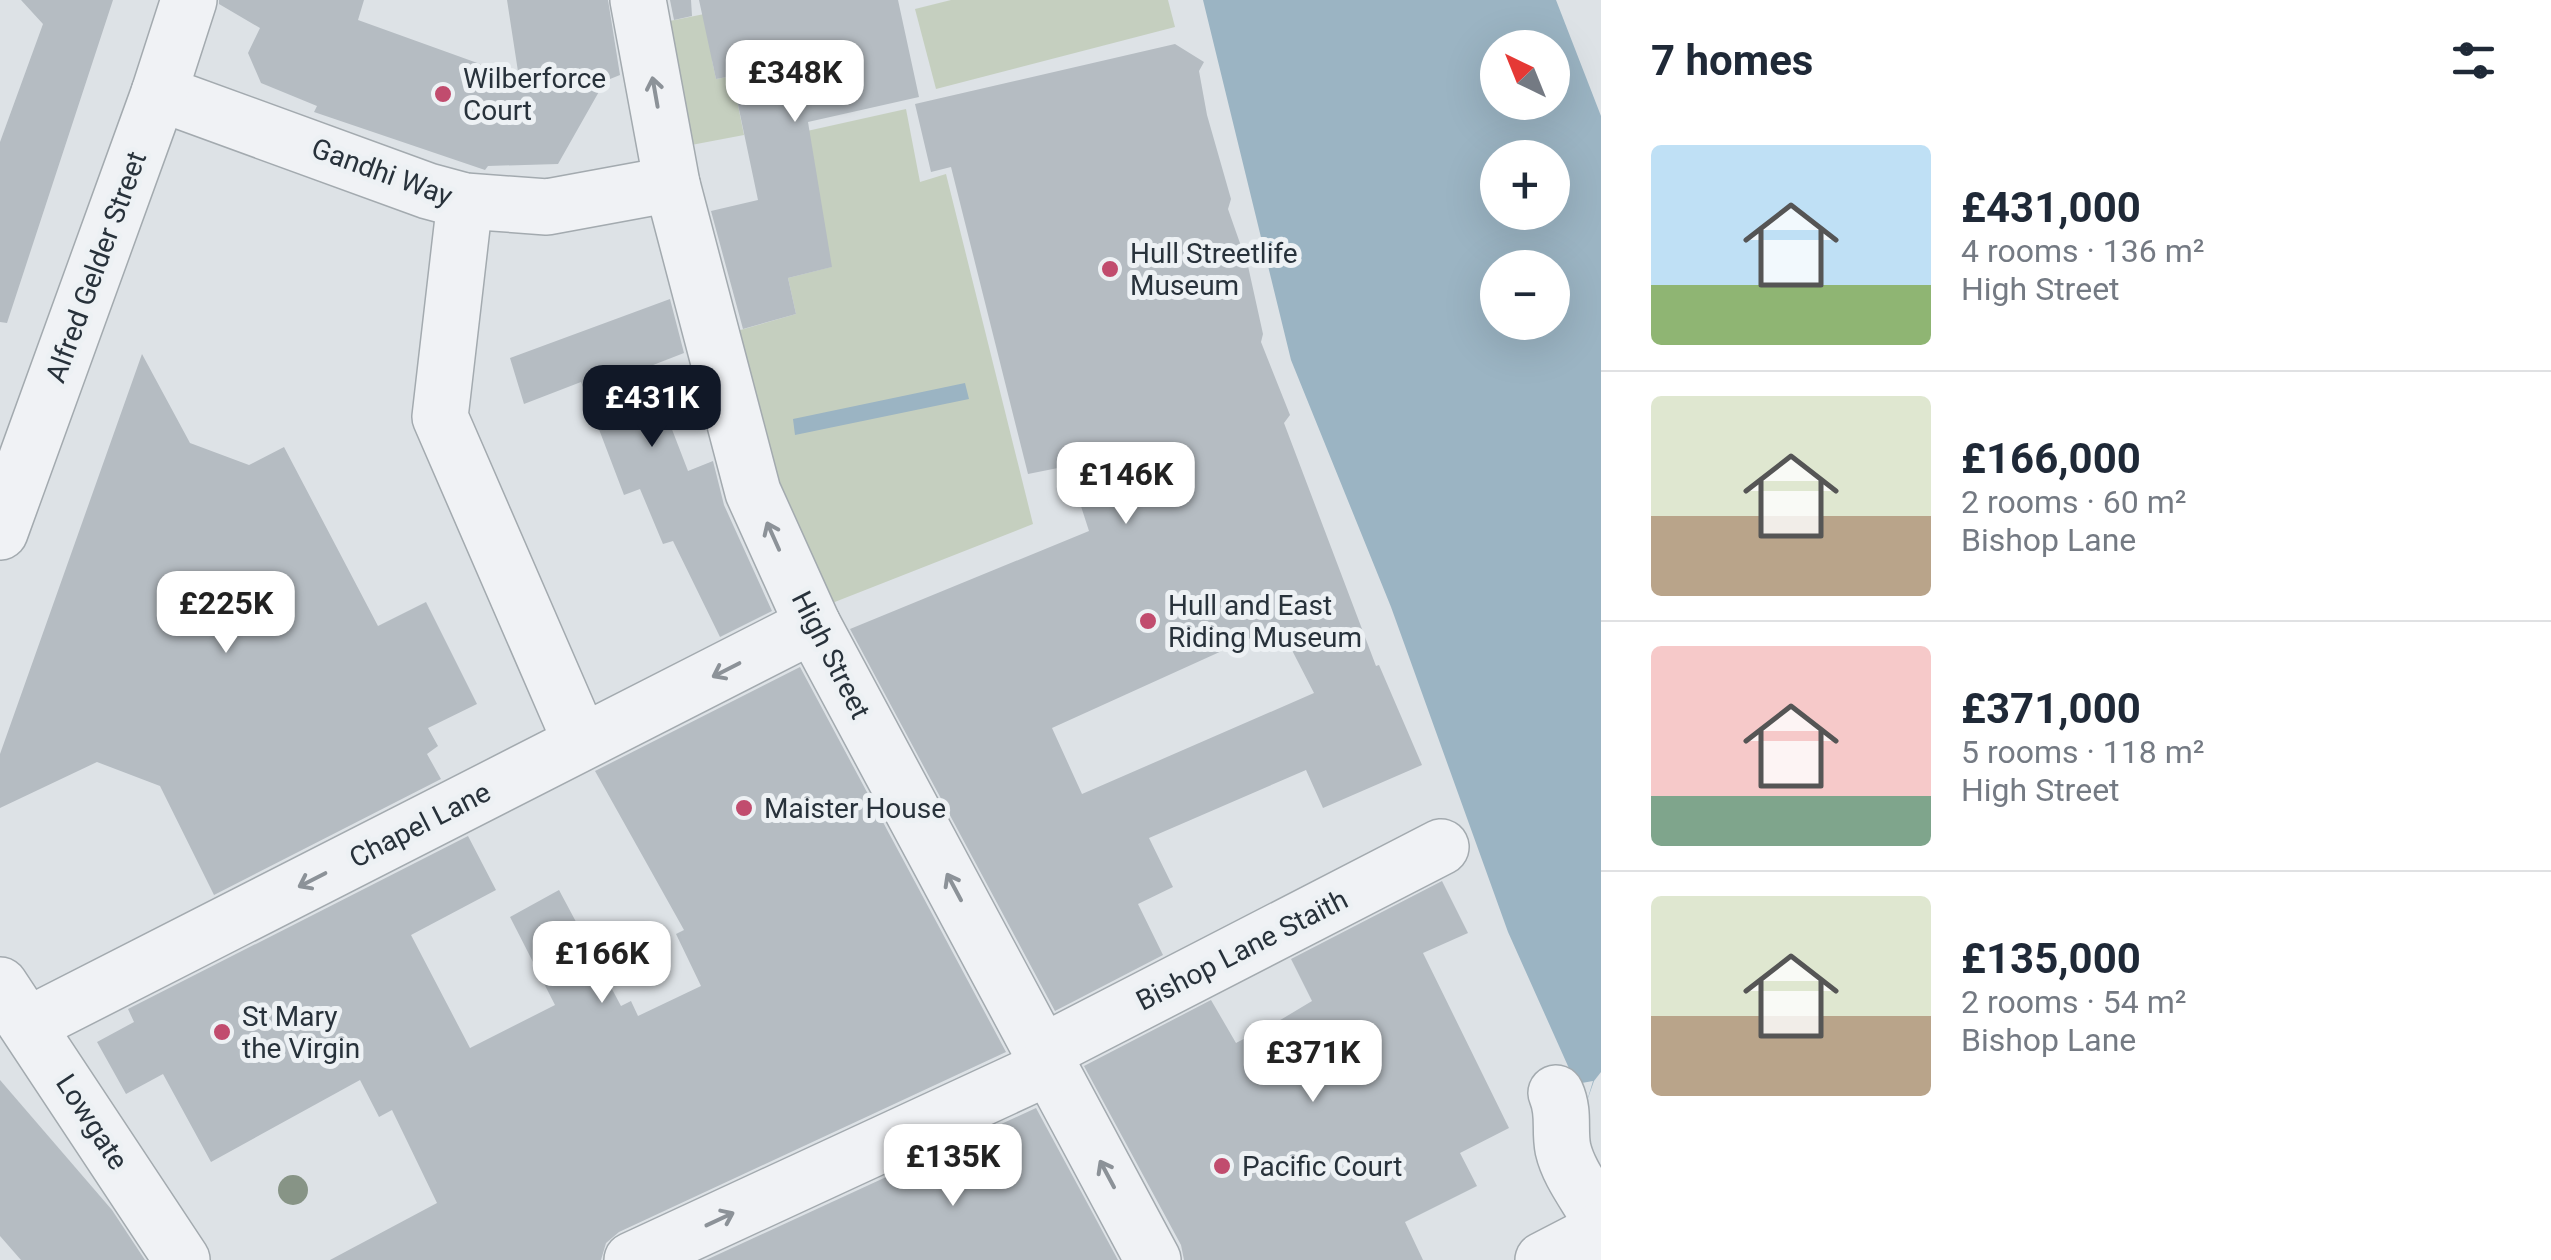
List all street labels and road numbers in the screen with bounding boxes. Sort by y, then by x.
street label: Gandhi Way [307,131,457,213]
street label: Alfred Gelder Street [39,147,153,387]
street label: High Street [785,586,877,724]
street label: Chapel Lane [344,775,496,875]
street label: Bishop Lane Staith [1131,882,1353,1018]
street label: Lowgate [49,1068,135,1176]

